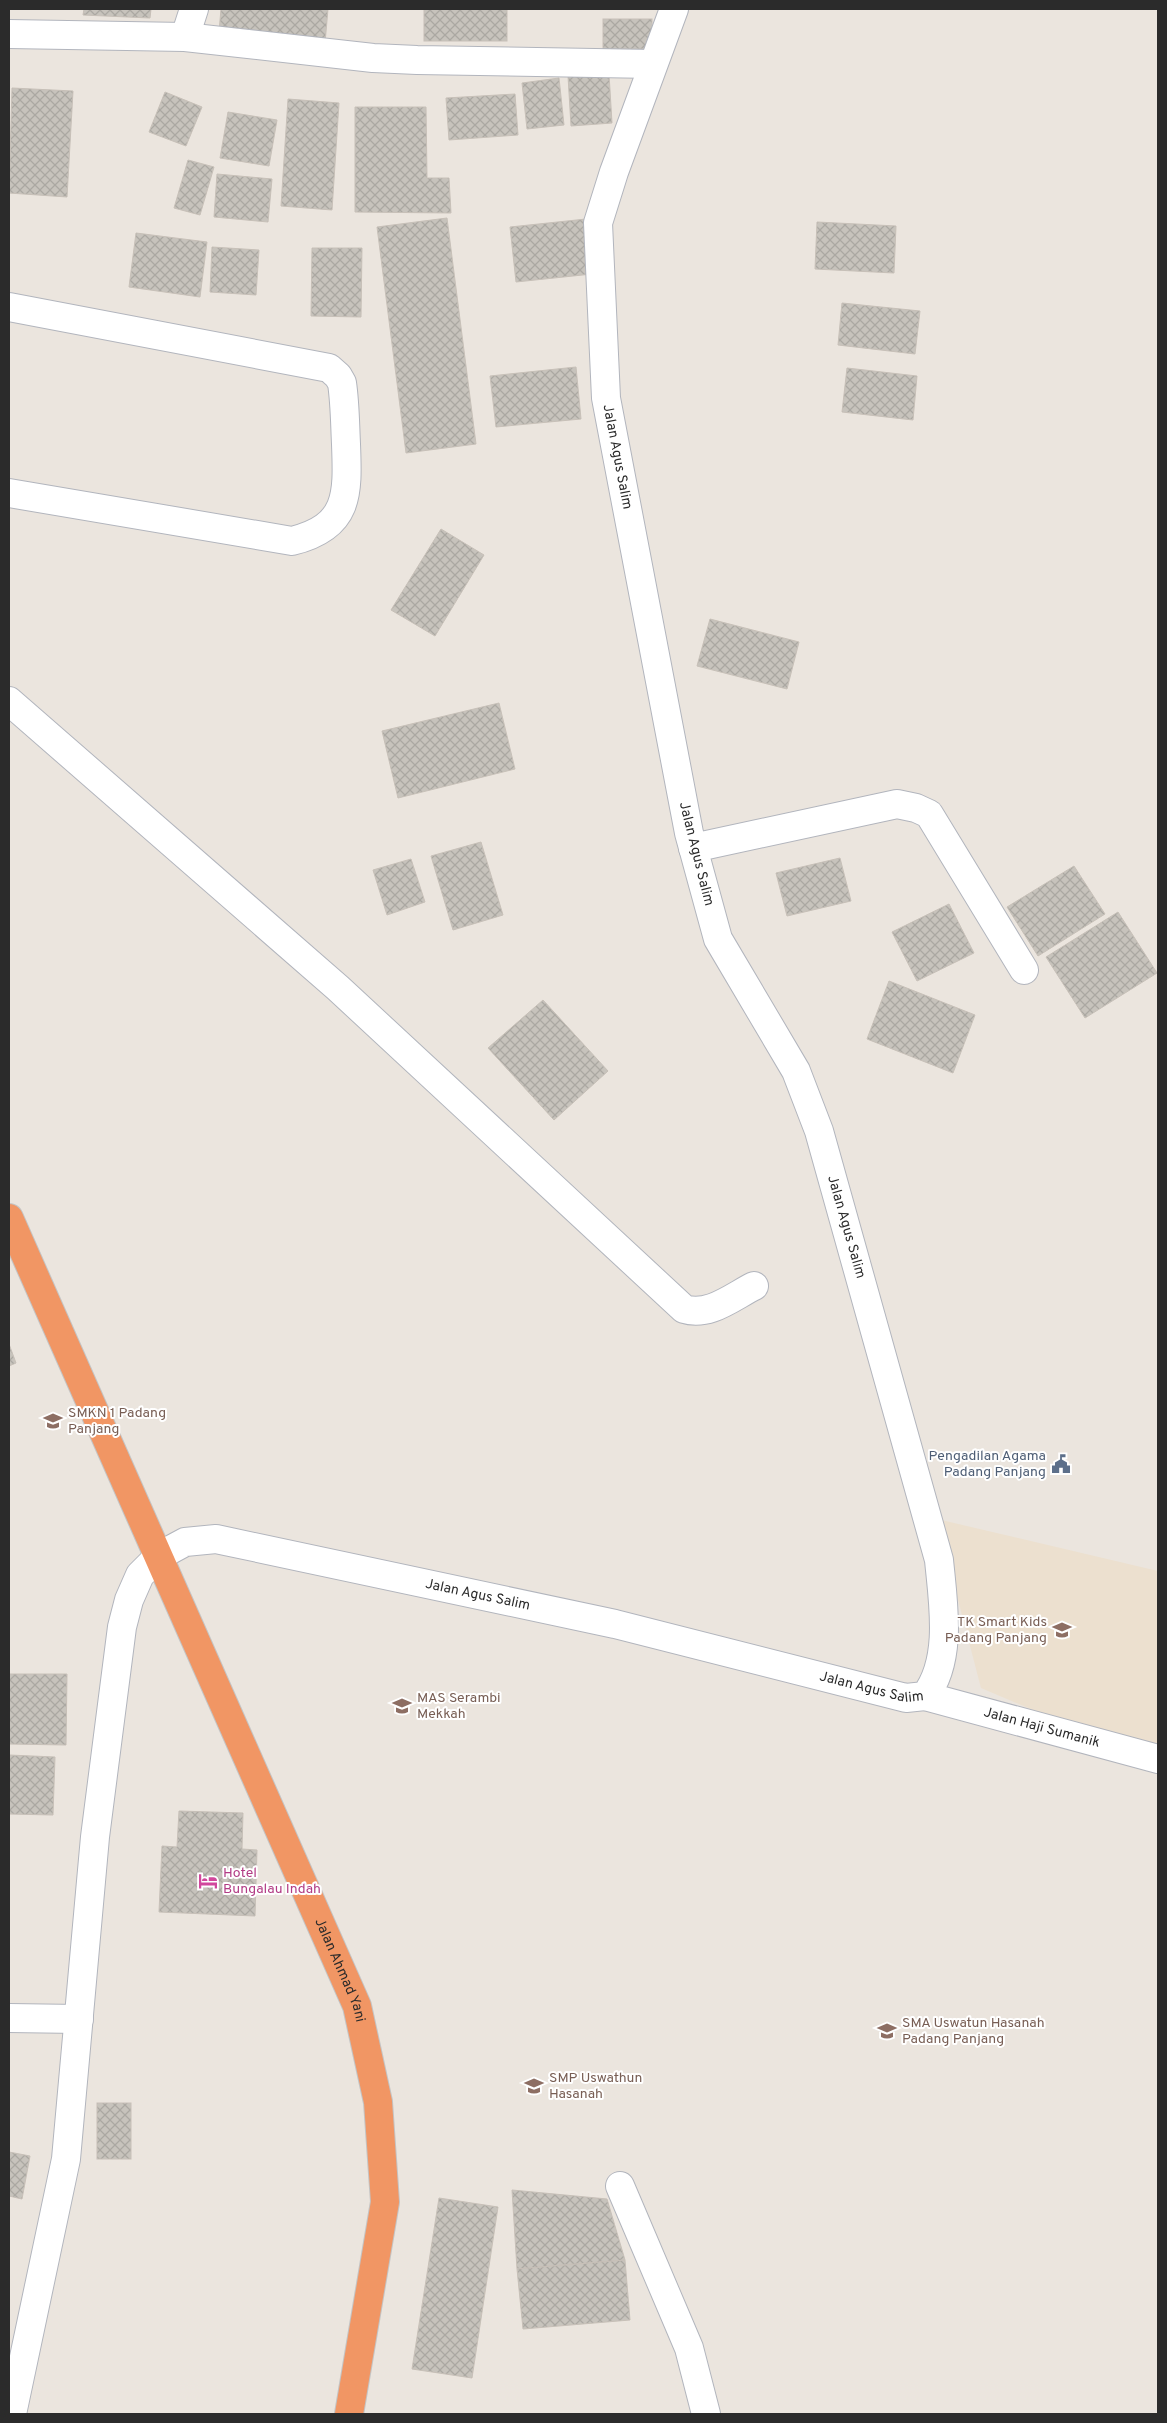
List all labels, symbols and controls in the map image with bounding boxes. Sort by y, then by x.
street label: Jalan Agus Salim [598,403,636,511]
street label: Jalan Agus Salim [675,800,717,908]
street label: Jalan Agus Salim [823,1173,869,1281]
place label: SMKN 1 Padang Panjang [68,1405,166,1438]
school or university icon: SMKN 1 Padang Panjang [42,1410,64,1432]
place label: Pengadilan Agama Padang Panjang [928,1448,1046,1481]
public building icon: Pengadilan Agama Padang Panjang [1050,1453,1072,1475]
street label: Jalan Agus Salim [424,1575,532,1614]
place label: TK Smart Kids Padang Panjang [945,1614,1047,1647]
school or university icon: TK Smart Kids Padang Panjang [1051,1619,1073,1641]
street label: Jalan Agus Salim [818,1668,925,1707]
place label: MAS Serambi Mekkah [417,1690,501,1723]
school or university icon: MAS Serambi Mekkah [391,1695,413,1717]
street label: Jalan Haji Sumanik [982,1704,1102,1751]
place label: Hotel Bungalau Indah [223,1865,321,1898]
hotel icon: Hotel Bungalau Indah [197,1870,219,1892]
street label: Jalan Ahmad Yani [311,1915,369,2024]
place label: SMA Uswatun Hasanah Padang Panjang [902,2015,1045,2048]
school or university icon: SMA Uswatun Hasanah Padang Panjang [876,2020,898,2042]
place label: SMP Uswathun Hasanah [549,2070,642,2103]
school or university icon: SMP Uswathun Hasanah [523,2075,545,2097]

